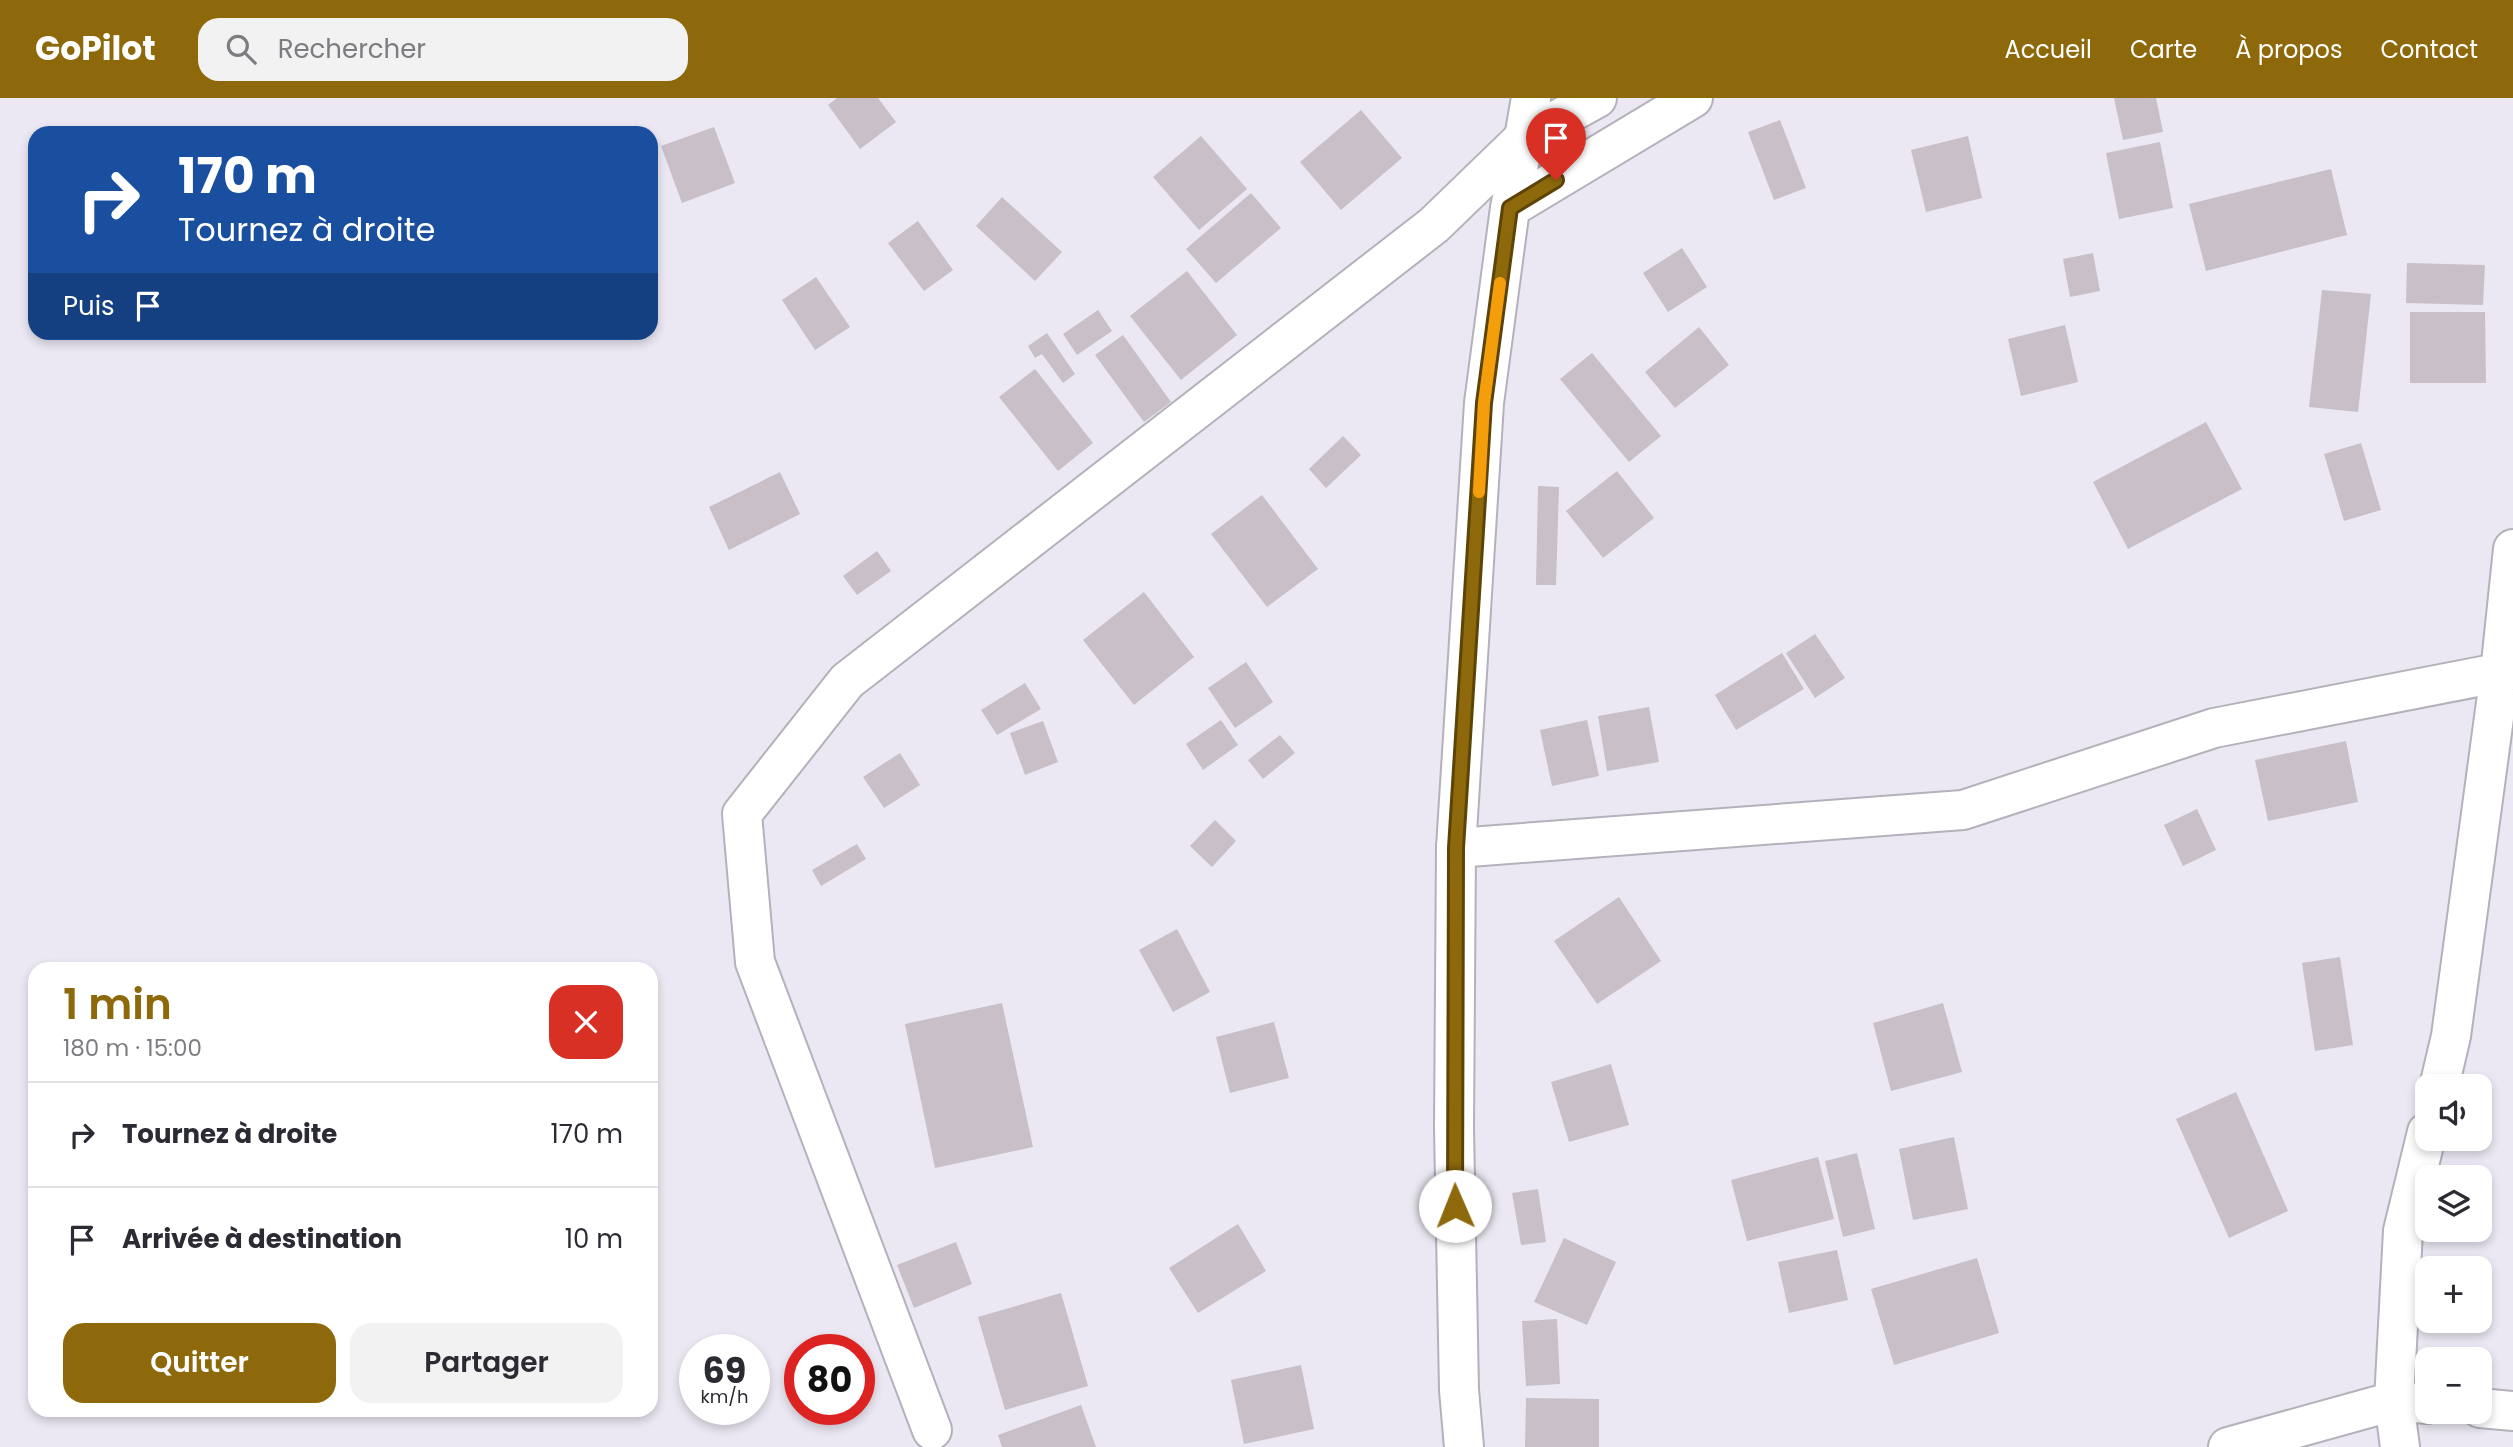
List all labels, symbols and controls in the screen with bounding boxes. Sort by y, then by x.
search box [198,18,688,81]
text: GoPilot [35,25,156,72]
icon: search [222,30,260,68]
text: Rechercher [278,31,426,67]
text: Accueil [2005,33,2092,66]
text: Carte [2130,33,2197,66]
text: À propos [2235,33,2342,66]
text: Contact [2380,33,2478,66]
pin [1526,108,1586,180]
icon: arrive [1537,119,1575,157]
text: 170 m [178,142,317,210]
icon: right [63,154,154,245]
text: Tournez à droite [178,207,435,252]
icon: arrive [129,287,167,325]
text: Puis [63,288,115,324]
text: 1 min [63,975,172,1034]
button: close [549,985,623,1059]
text: 180 m · 15:00 [63,1032,202,1064]
map controls [2415,1074,2492,1424]
button: sound [2415,1074,2492,1151]
icon: right [63,1116,101,1154]
text: Tournez à droite [122,1116,337,1152]
text: 170 m [550,1116,623,1152]
button: layers [2415,1165,2492,1242]
position arrow [1418,1169,1492,1243]
icon: arrive [63,1221,101,1259]
text: Arrivée à destination [122,1221,402,1257]
text: 10 m [565,1221,623,1257]
button: + [2415,1256,2492,1333]
button: Quitter [63,1323,336,1403]
button: Partager [350,1323,623,1403]
speed limit sign: 80 [784,1334,875,1425]
text: 69 [703,1346,746,1395]
button: − [2415,1347,2492,1424]
text: km/h [701,1384,748,1409]

